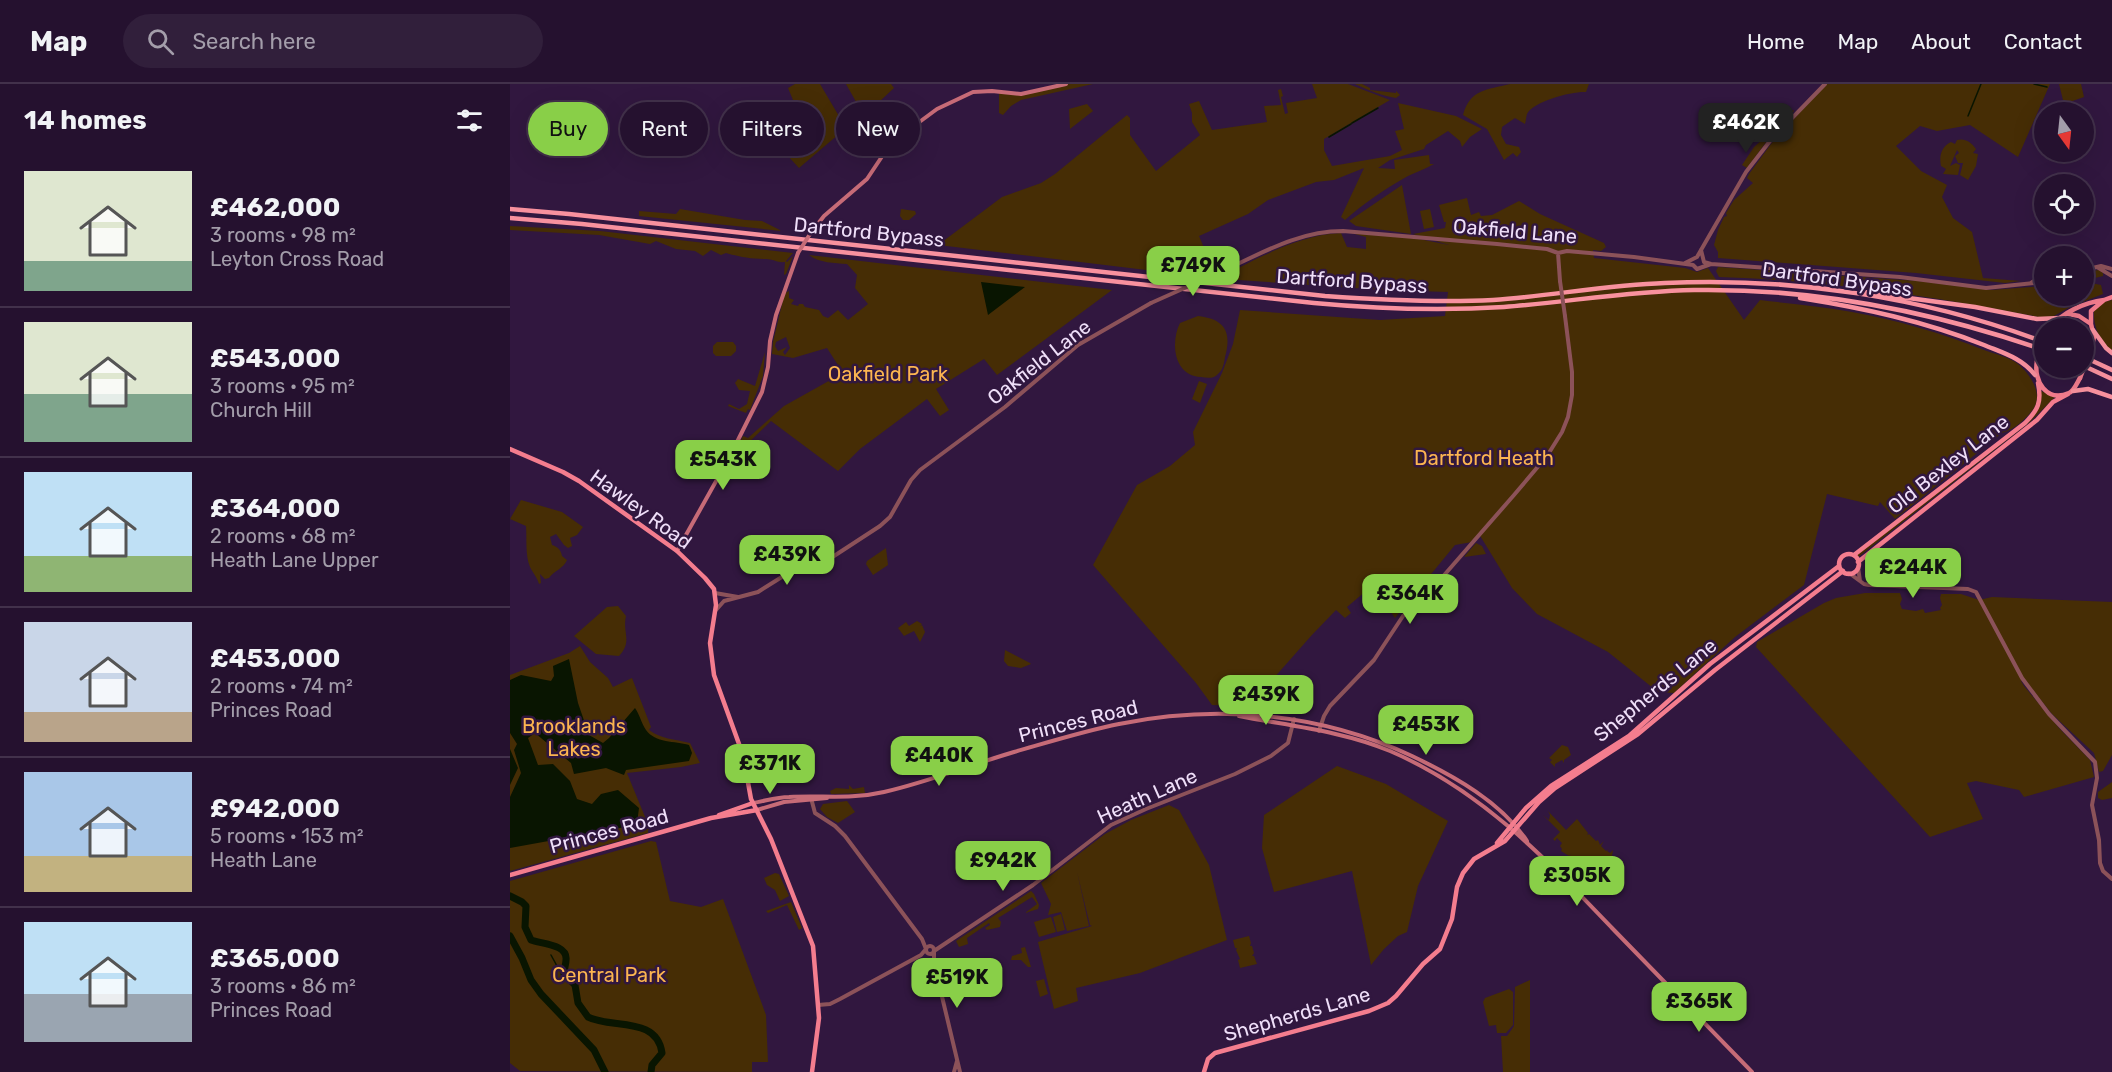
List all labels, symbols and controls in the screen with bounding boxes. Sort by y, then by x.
search box [123,14,543,68]
text: Map [30,25,87,58]
icon: search [144,25,177,58]
text: Search here [192,28,316,55]
text: Home [1747,29,1804,54]
text: Map [1837,29,1878,54]
text: About [1911,29,1971,54]
text: Contact [2004,29,2082,54]
chip: Buy [528,102,608,156]
chip: Rent [620,102,708,156]
chip: Filters [720,102,824,156]
chip: New [836,102,920,156]
north arrow [2034,102,2094,162]
map controls [2034,102,2094,378]
pin: £462K [1704,103,1788,154]
icon: filters [453,104,486,137]
text: 14 homes [24,105,147,136]
text: £462K [1712,110,1780,134]
button: locate [2034,174,2094,234]
text: £462,000 [210,192,340,223]
icon: home [72,195,144,267]
street label: Dartford Bypass [793,212,945,252]
street label: Oakfield Lane [1452,214,1578,248]
text: 3 rooms · 98 m² [210,223,356,247]
pin: £749K [1151,246,1235,297]
button: + [2034,246,2094,306]
text: Leyton Cross Road [210,247,384,271]
text: £749K [1161,253,1225,277]
street label: Dartford Bypass [1760,257,1914,301]
street label: Dartford Bypass [1276,264,1428,298]
street label: Oakfield Lane [983,314,1095,410]
button: − [2034,318,2094,378]
text: £543,000 [210,343,341,374]
icon: home [72,346,144,418]
park label: Oakfield Park [828,362,949,386]
text: 3 rooms · 95 m² [210,374,355,398]
text: Church Hill [210,398,312,422]
street label: Old Bexley Lane [1883,409,2013,519]
pin: £543K [681,440,765,491]
park label: Dartford Heath [1414,446,1554,470]
text: £543K [689,447,757,471]
street label: Hawley Road [585,464,697,554]
text: £364,000 [210,493,340,524]
icon: home [72,496,144,568]
text: 2 rooms · 68 m² [210,524,356,548]
pin: £439K [745,535,829,586]
text: £439K [753,542,821,566]
text: Heath Lane Upper [210,548,379,572]
pin: £244K [1871,548,1955,599]
text: £244K [1879,555,1947,579]
pin: £364K [1368,574,1452,625]
text: £364K [1376,581,1444,605]
street label: Shepherds Lane [1589,633,1721,747]
text: £453,000 [210,643,341,674]
icon: home [72,646,144,718]
text: 2 rooms · 74 m² [210,674,353,698]
pin: £439K [1224,675,1308,726]
text: £439K [1232,682,1300,706]
street label: Princes Road [1016,695,1140,747]
text: Princes Road [210,698,332,722]
pin: £453K [1384,705,1468,756]
text: £453K [1392,712,1460,736]
park label: Brooklands Lakes [522,714,626,761]
pin: £440K [897,736,981,787]
text: £440K [905,743,973,767]
pin: £371K [728,744,812,795]
text: £371K [739,751,801,775]
street label: Heath Lane [1093,763,1201,829]
text: £942,000 [210,793,340,824]
icon: home [72,796,144,868]
street label: Princes Road [547,804,671,858]
text: 5 rooms · 153 m² [210,824,364,848]
pin: £942K [961,841,1045,892]
text: Heath Lane [210,848,317,872]
text: £942K [969,848,1037,872]
pin: £305K [1535,856,1619,907]
text: £305K [1543,863,1611,887]
text: £365,000 [210,943,340,974]
icon: home [72,946,144,1018]
pin: £519K [915,958,999,1009]
park label: Central Park [552,963,667,987]
text: £519K [925,965,989,989]
text: 3 rooms · 86 m² [210,974,356,998]
street label: Shepherds Lane [1221,982,1373,1046]
pin: £365K [1657,982,1741,1033]
text: £365K [1666,989,1732,1013]
text: Princes Road [210,998,332,1022]

